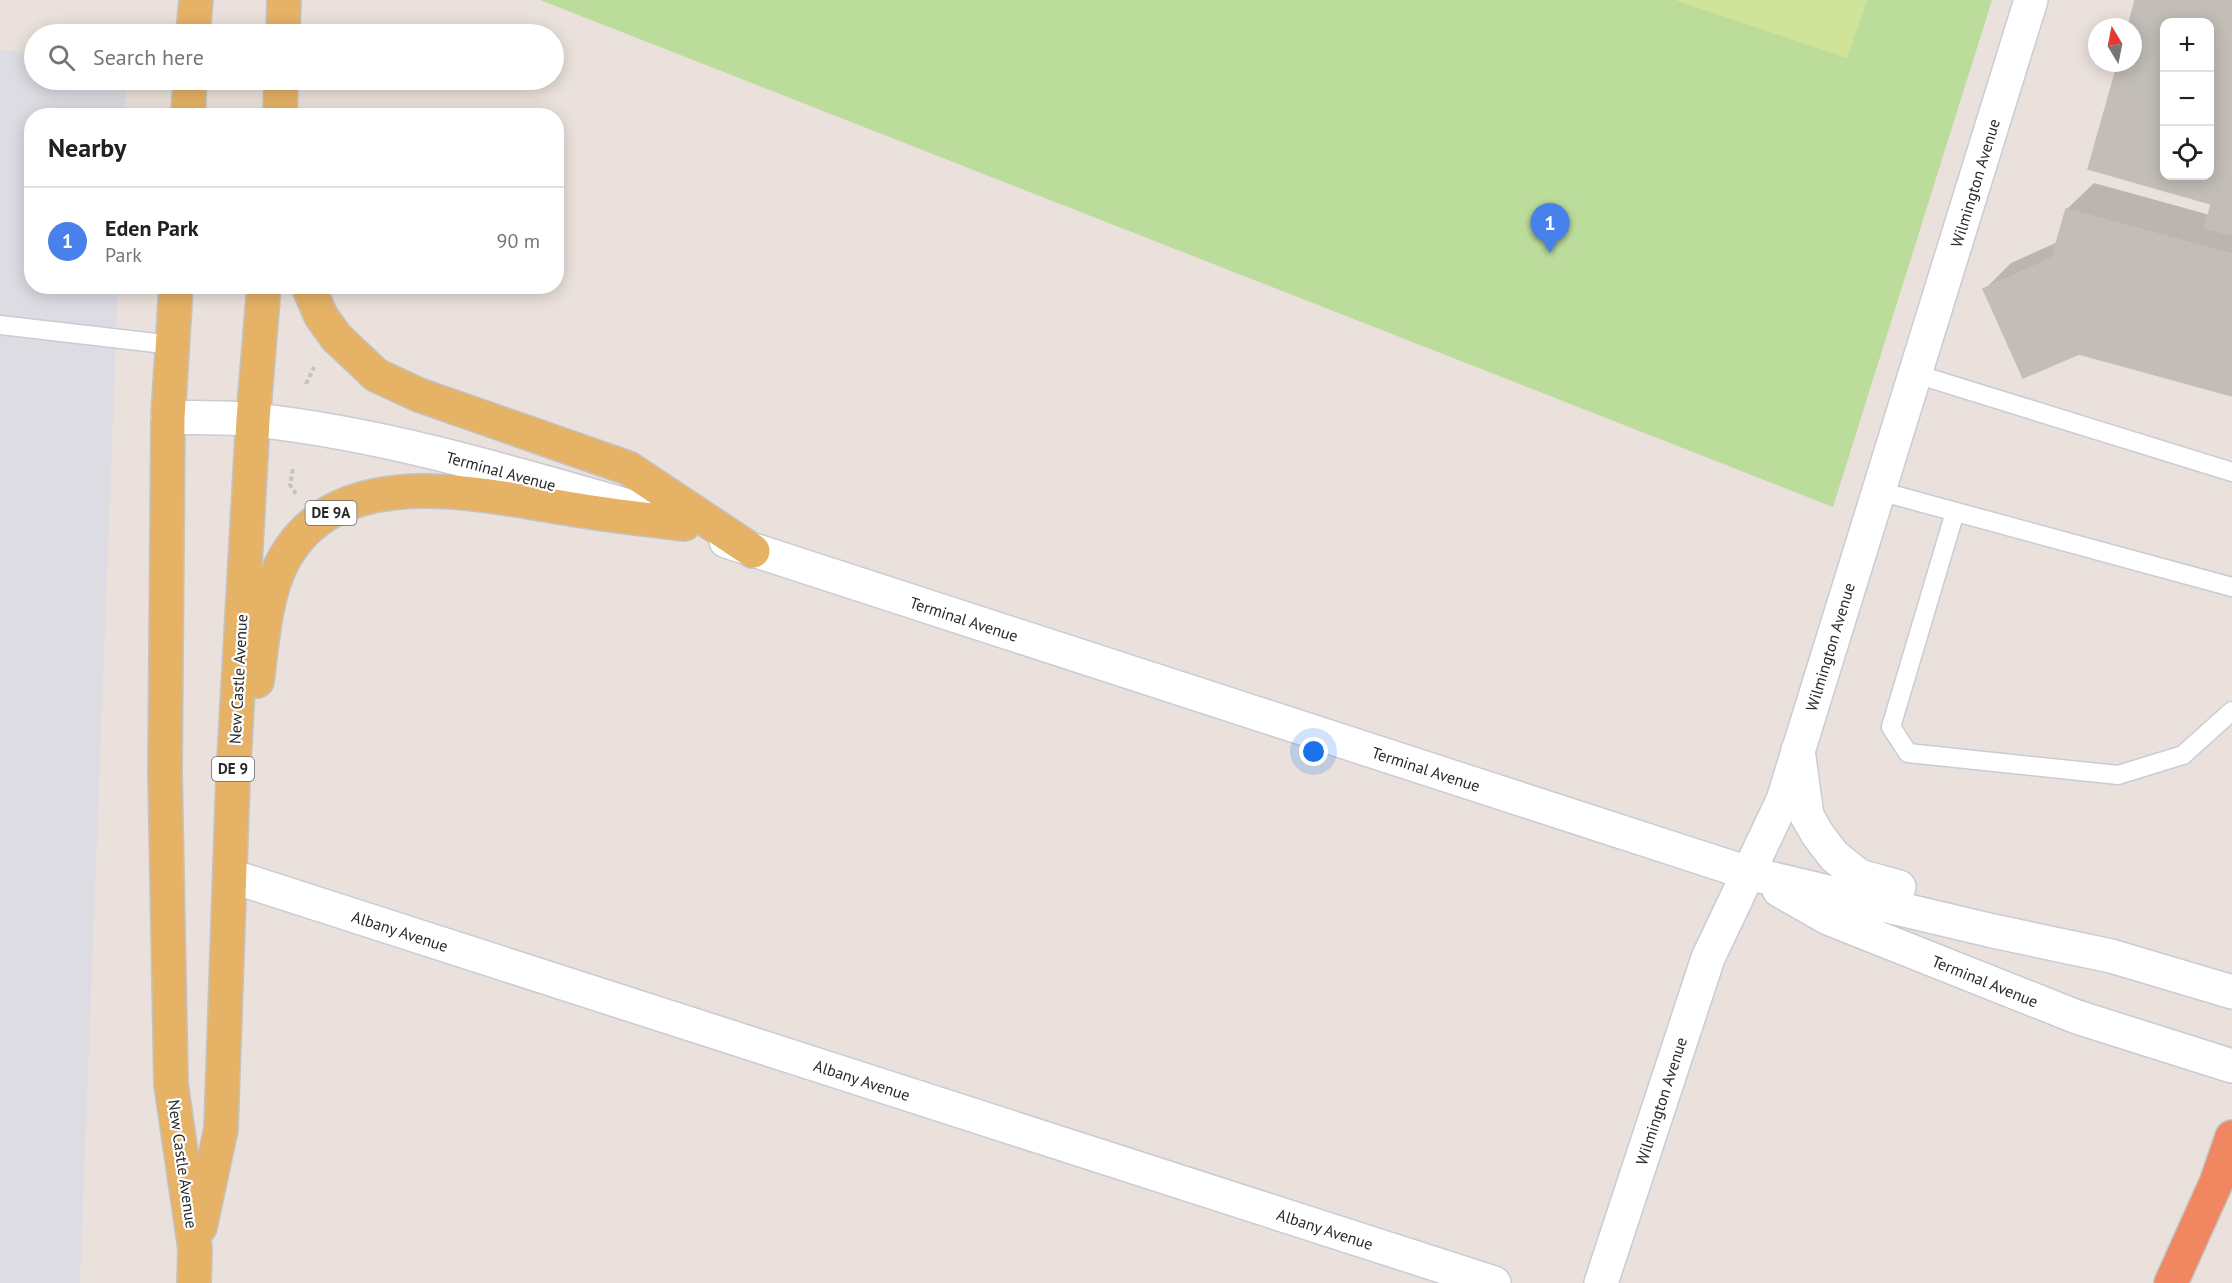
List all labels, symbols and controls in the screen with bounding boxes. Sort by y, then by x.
north arrow [2088,18,2142,72]
map controls [2160,18,2214,180]
button: + [2160,18,2214,72]
search box [24,24,564,90]
icon: search [45,41,78,74]
text: Search here [93,43,204,71]
button: − [2160,72,2214,126]
street label: Wilmington Avenue [1946,116,2004,250]
button: locate [2160,126,2214,180]
text: Nearby [48,131,126,164]
pin: 1 [1530,204,1570,253]
text: Eden Park [105,214,198,242]
text: 1 [62,228,73,254]
text: 90 m [497,228,540,254]
text: Park [105,242,142,268]
street label: Terminal Avenue [444,447,558,495]
road number: DE 9A [306,501,356,525]
street label: Wilmington Avenue [1801,580,1859,714]
street label: Terminal Avenue [907,592,1021,646]
street label: New Castle Avenue [225,614,251,744]
your location [1299,737,1328,766]
street label: Terminal Avenue [1369,742,1483,796]
road number: DE 9 [212,757,254,781]
street label: Albany Avenue [349,906,451,956]
street label: Terminal Avenue [1929,951,2041,1011]
street label: Wilmington Avenue [1631,1035,1691,1167]
street label: Albany Avenue [811,1055,913,1105]
street label: New Castle Avenue [164,1098,202,1230]
street label: Albany Avenue [1274,1204,1376,1254]

